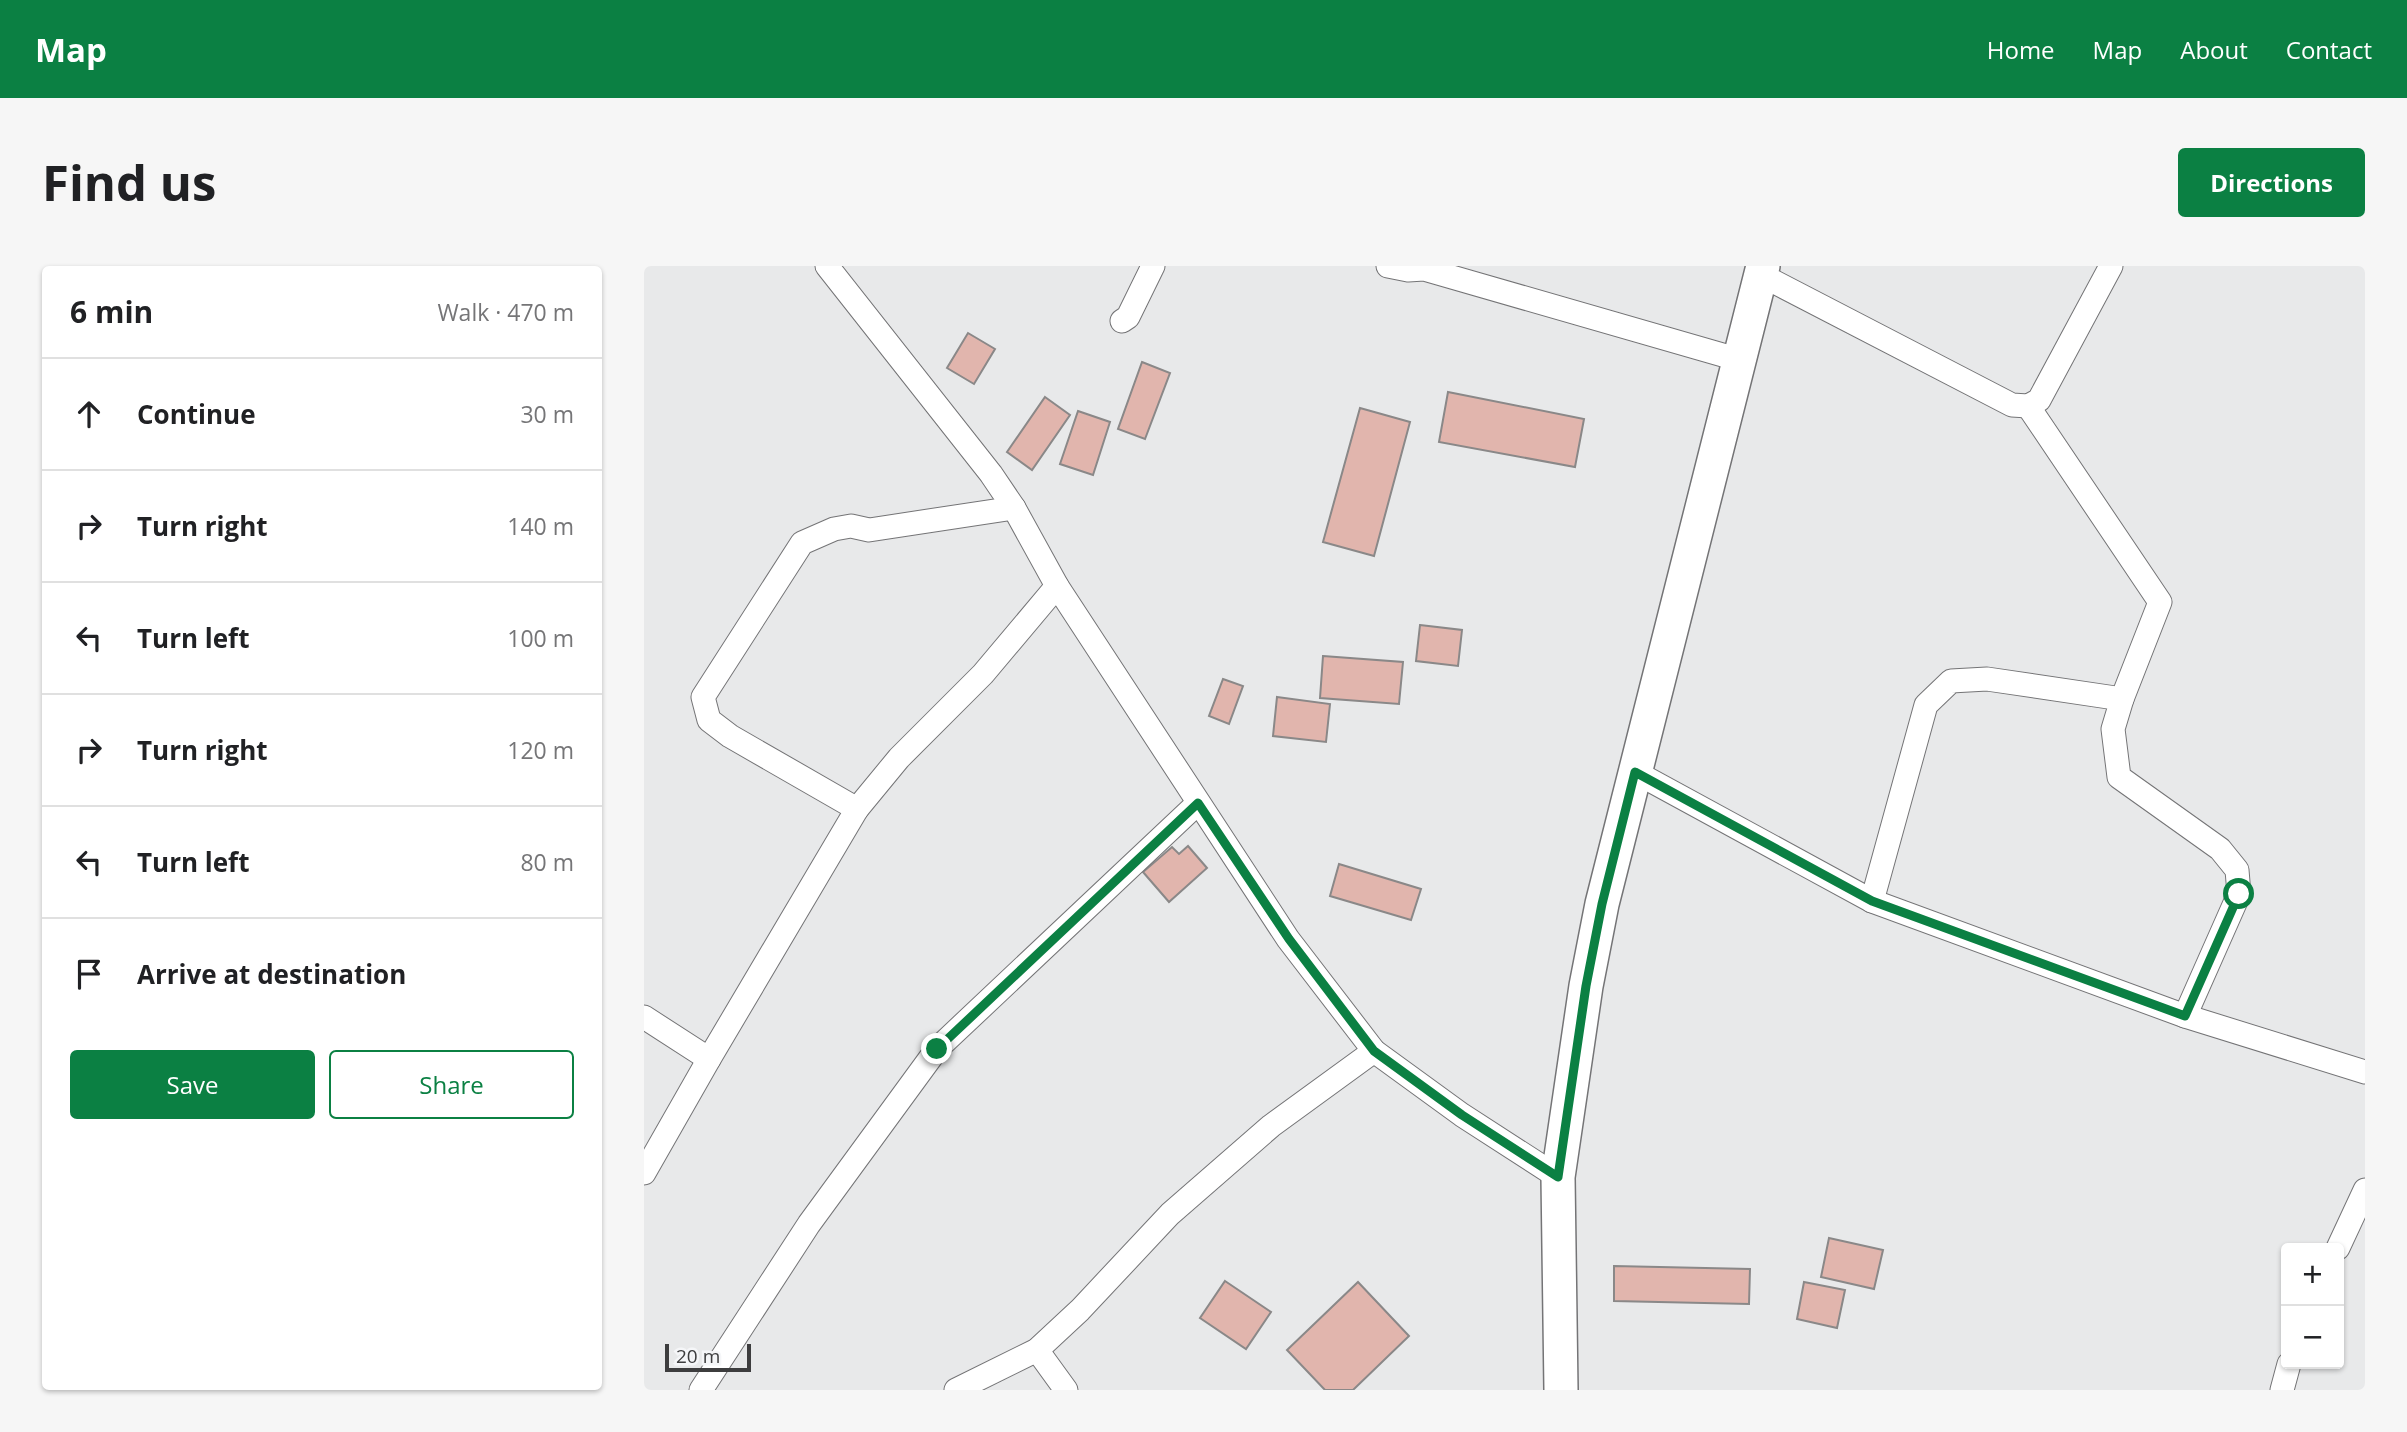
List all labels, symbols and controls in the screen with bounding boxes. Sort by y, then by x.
text: Map [35,27,107,72]
text: Home [1987,33,2055,66]
text: Map [2093,33,2142,66]
text: About [2180,33,2248,66]
text: Contact [2286,33,2372,66]
button: Directions [2178,148,2365,217]
text: Find us [42,149,216,215]
text: 6 min [70,291,153,332]
text: Walk · 470 m [437,296,574,328]
icon: ahead [70,395,108,433]
text: Continue [137,396,256,432]
text: 30 m [520,398,574,430]
icon: right [70,507,108,545]
text: Turn right [137,508,268,544]
text: 140 m [507,510,574,542]
icon: left [70,619,108,657]
text: Turn left [137,620,249,656]
text: 100 m [507,622,574,654]
icon: right [70,731,108,769]
text: Turn right [137,732,268,768]
text: 120 m [507,734,574,766]
icon: left [70,843,108,881]
text: Turn left [137,844,249,880]
text: 80 m [520,846,574,878]
route start [2223,878,2254,909]
icon: arrive [70,955,108,993]
text: Arrive at destination [137,956,406,992]
route end [921,1033,952,1064]
button: Save [70,1050,315,1119]
button: Share [329,1050,574,1119]
map controls [2281,1243,2344,1369]
button: + [2281,1243,2344,1306]
button: − [2281,1306,2344,1369]
scale bar [665,1341,751,1373]
text: 20 m [676,1343,720,1369]

